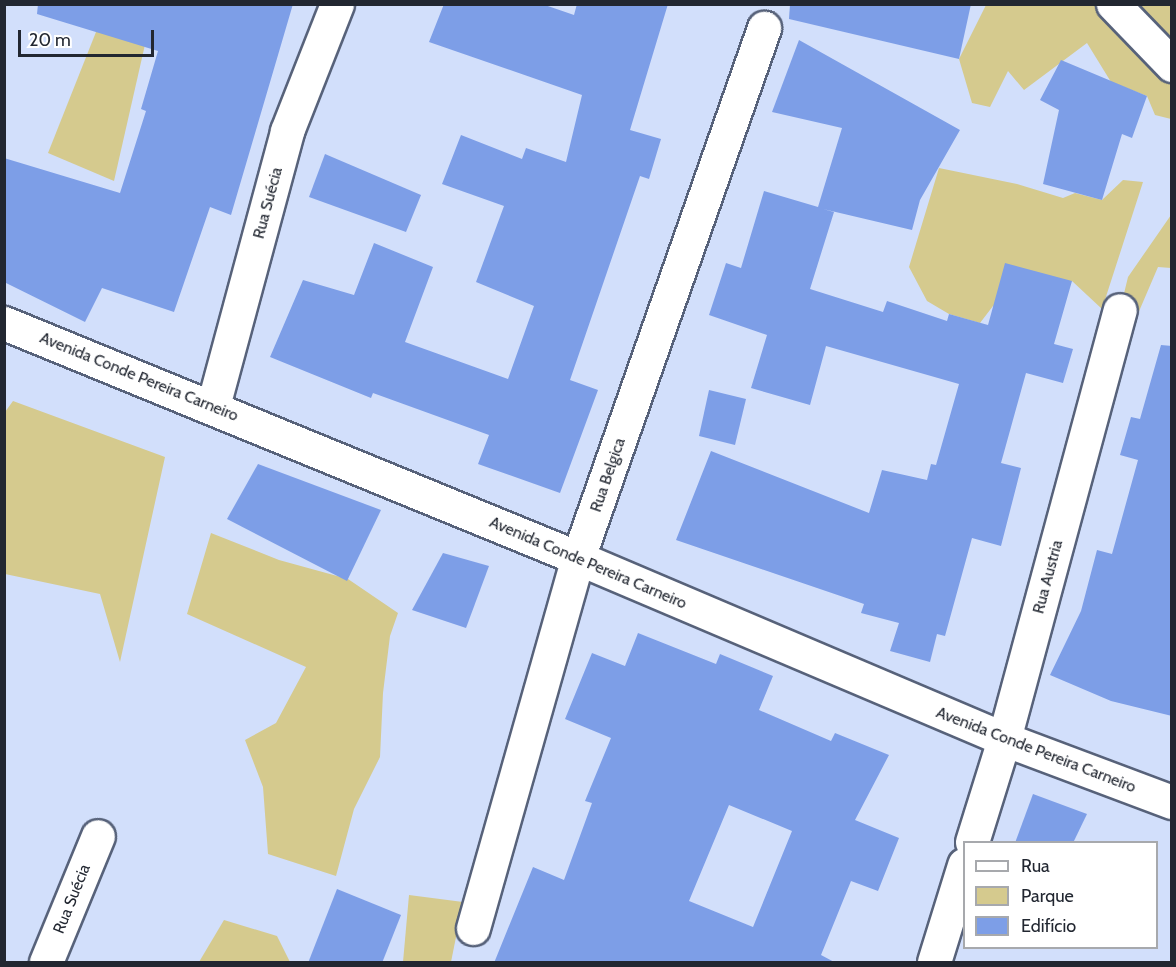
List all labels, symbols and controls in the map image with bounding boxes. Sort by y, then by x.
scale bar [21,18,158,56]
text: 20 m [29,29,71,51]
street label: Rua Suécia [249,165,287,241]
street label: Avenida Conde Pereira Carneiro [37,328,241,426]
street label: Rua Belgica [586,435,630,515]
street label: Avenida Conde Pereira Carneiro [487,513,689,613]
street label: Rua Austria [1029,538,1067,616]
street label: Avenida Conde Pereira Carneiro [933,703,1139,797]
legend [963,841,1158,949]
text: Rua [1021,855,1050,877]
street label: Rua Suécia [49,861,95,937]
text: Parque [1021,885,1074,907]
text: Edifício [1021,915,1076,937]

